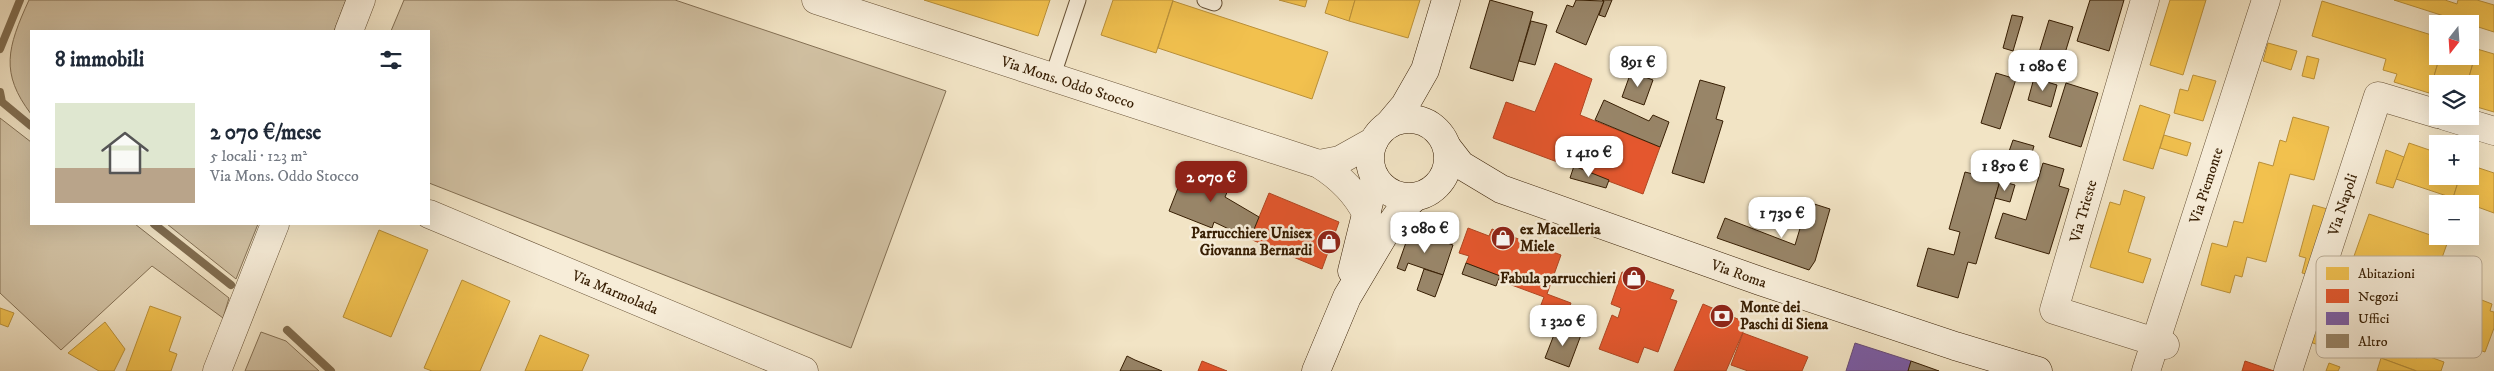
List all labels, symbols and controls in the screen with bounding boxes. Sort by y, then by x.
north arrow [2429,15,2479,65]
map controls [2429,15,2479,245]
icon: filters [377,46,405,74]
pin: 891 € [1603,46,1673,88]
text: 8 immobili [55,47,144,73]
pin: 1 080 € [1997,49,2089,92]
street label: Via Mons. Oddo Stocco [998,52,1137,113]
text: 891 € [1621,52,1655,72]
text: 1 080 € [2019,56,2067,76]
button: layers [2429,75,2479,125]
text: 2 070 €/mese [210,120,321,146]
icon: home [95,123,155,183]
button: + [2429,135,2479,185]
pin: 1 410 € [1543,136,1635,178]
text: 1 410 € [1566,142,1612,162]
street label: Via Piemonte [2185,145,2228,227]
text: 5 locali · 123 m² [210,146,307,166]
pin: 1 850 € [1959,150,2051,192]
text: 1 850 € [1982,156,2028,176]
pin: 2 070 € [1165,160,1257,203]
text: Via Mons. Oddo Stocco [210,166,359,186]
text: 2 070 € [1186,167,1236,187]
street label: Via Napoli [2324,171,2362,239]
street label: Via Trieste [2065,178,2101,246]
button: − [2429,195,2479,245]
pin: 1 730 € [1736,196,1828,239]
text: 1 730 € [1759,203,1805,223]
pin: 3 080 € [1379,212,1471,254]
text: 3 080 € [1401,218,1449,238]
place label: ex Macelleria Miele [1520,220,1601,256]
place label: Parrucchiere Unisex Giovanna Bernardi [1191,224,1313,260]
shop icon: ex Macelleria Miele [1490,225,1516,251]
shop icon: Parrucchiere Unisex Giovanna Bernardi [1316,229,1342,255]
street label: Via Roma [1707,255,1770,293]
legend [2316,256,2482,358]
shop icon: Fabula parrucchieri [1621,265,1647,291]
text: Abitazioni [2358,265,2415,283]
street label: Via Marmolada [568,266,662,319]
place label: Fabula parrucchieri [1500,269,1616,288]
text: Negozi [2358,288,2399,306]
place label: Monte dei Paschi di Siena [1740,298,1829,334]
bank icon: Monte dei Paschi di Siena [1709,303,1735,329]
pin: 1 320 € [1517,304,1609,347]
text: Uffici [2358,310,2390,328]
text: 1 320 € [1541,311,1585,331]
text: Altro [2358,333,2388,351]

